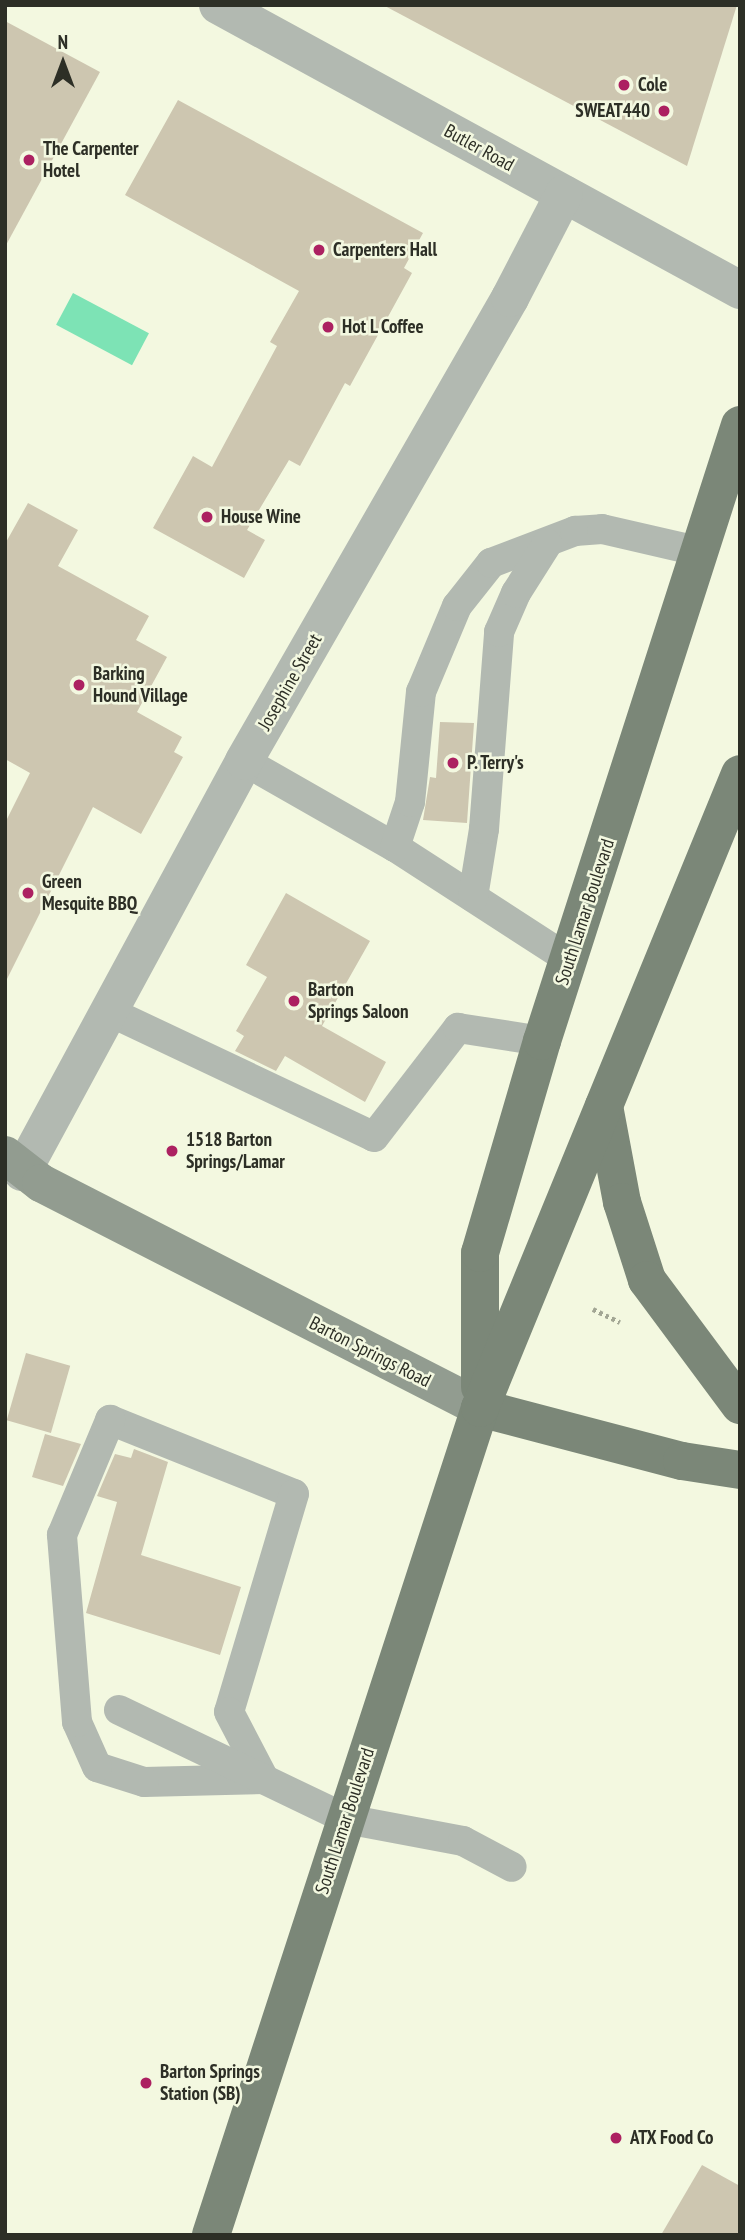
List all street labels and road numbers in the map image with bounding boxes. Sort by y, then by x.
street label: Butler Road [440,120,518,176]
street label: Josephine Street [253,630,327,734]
street label: South Lamar Boulevard [551,836,619,988]
street label: Barton Springs Road [306,1312,434,1392]
street label: South Lamar Boulevard [311,1745,379,1897]

